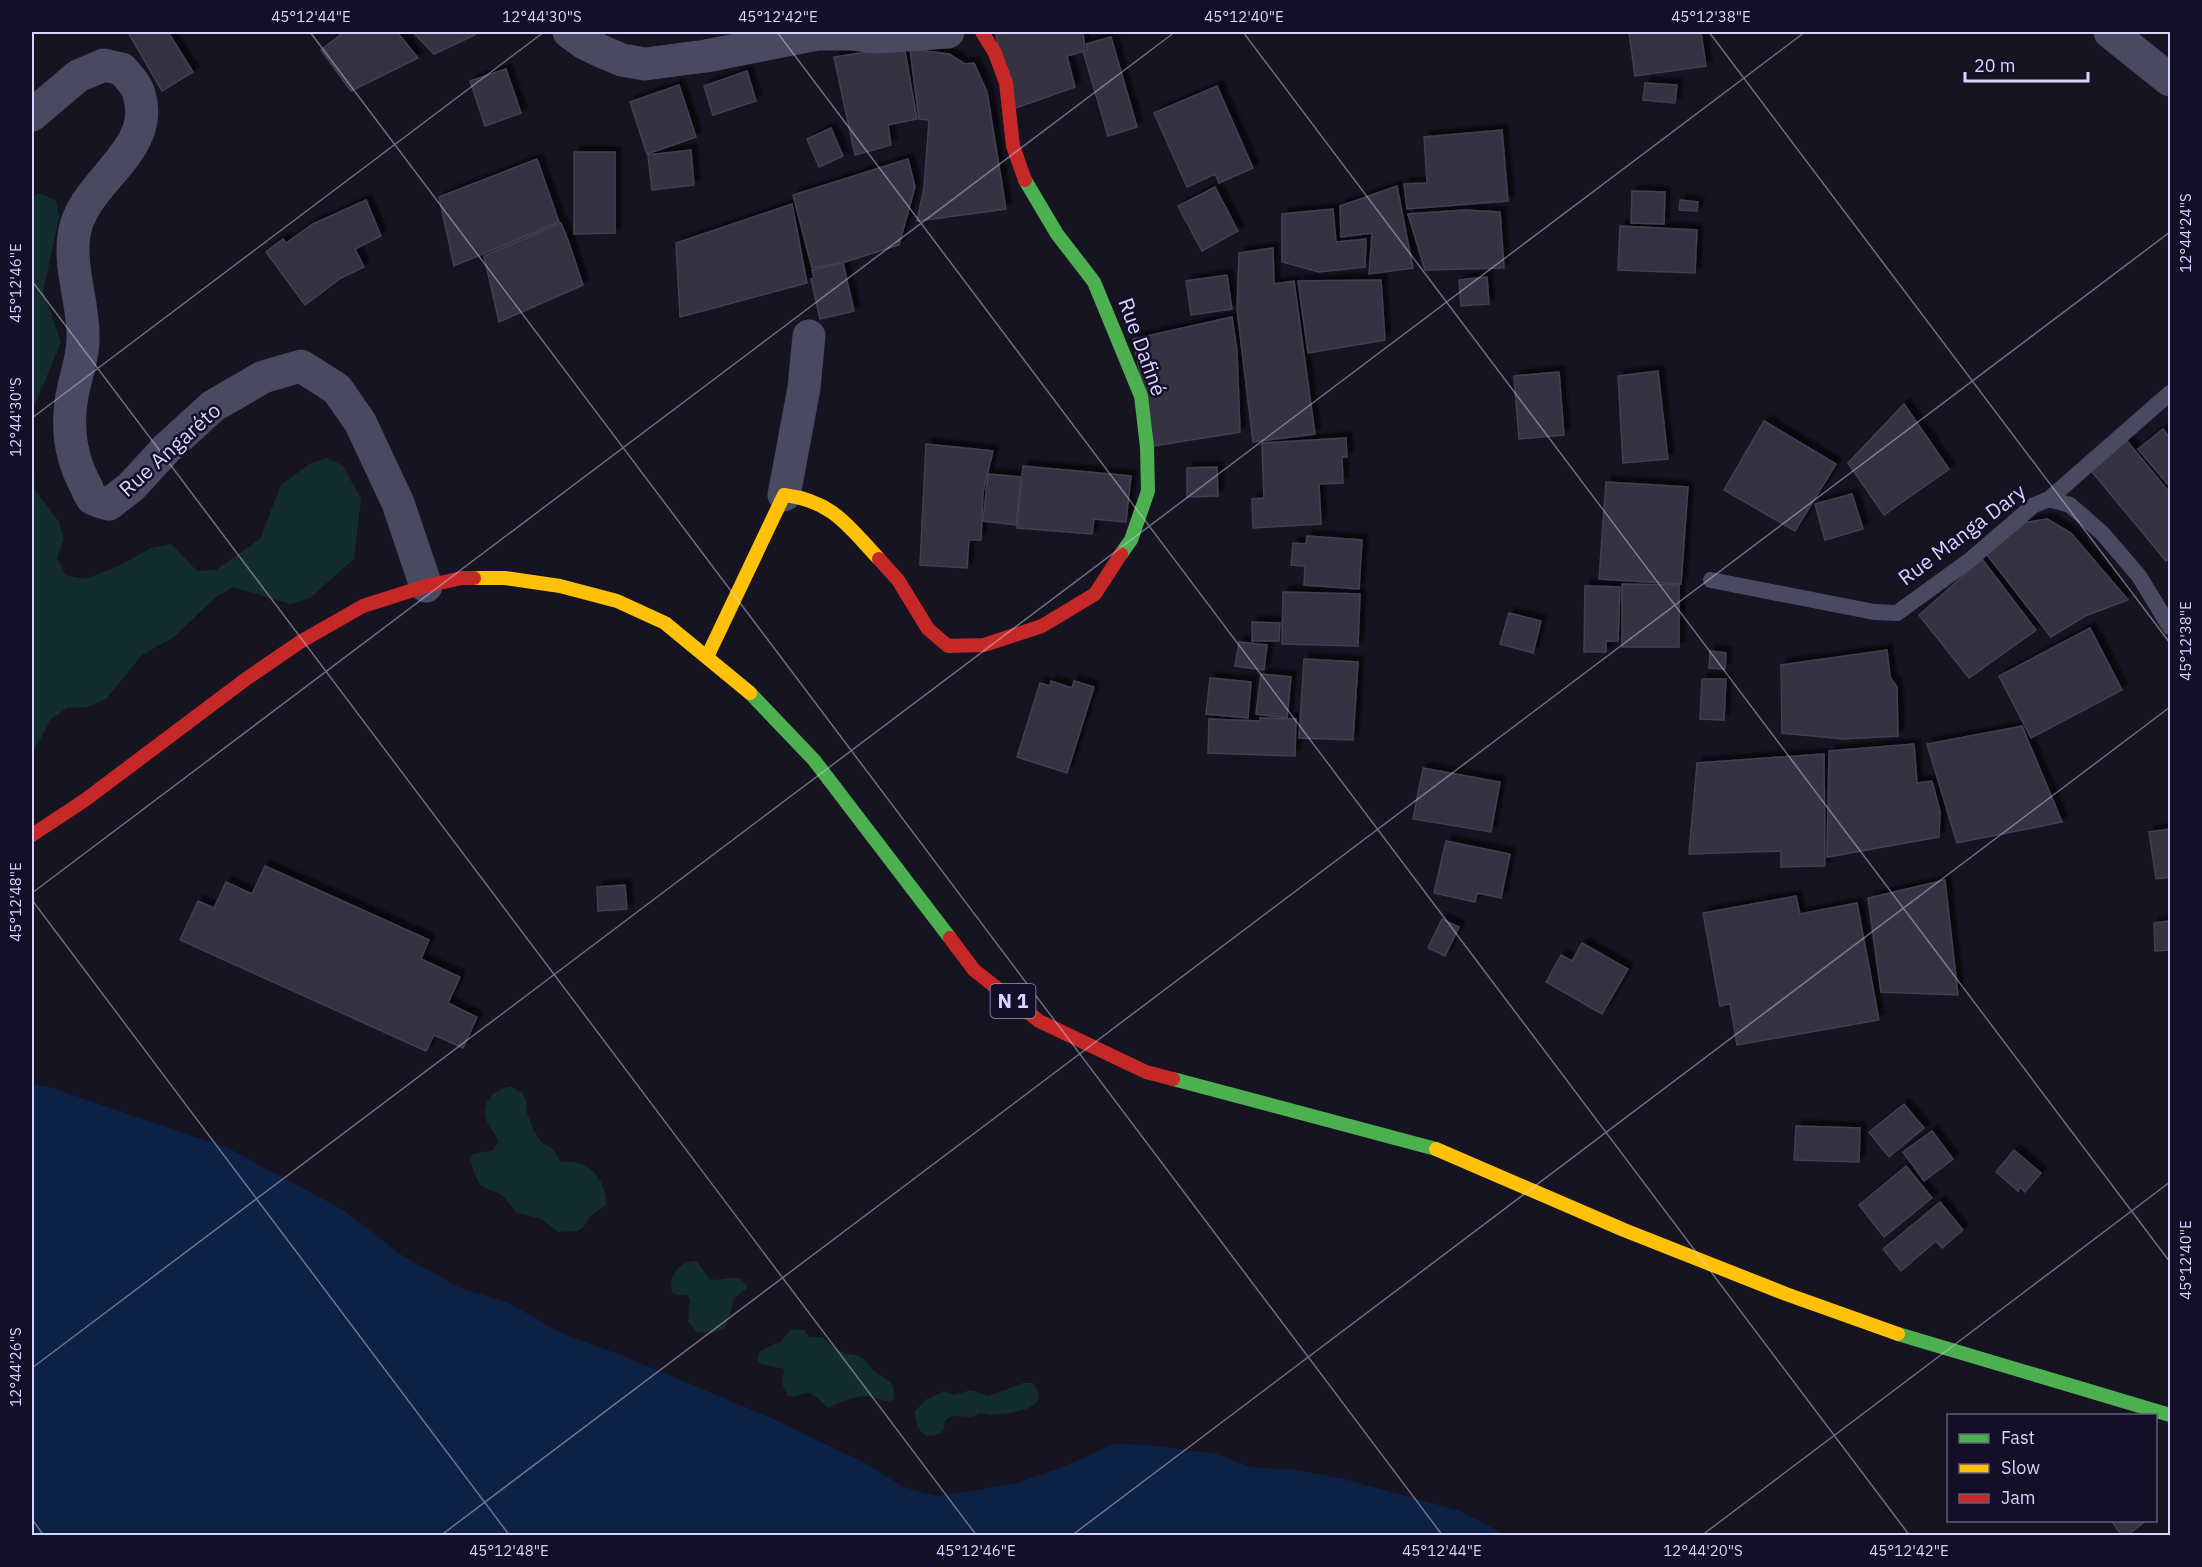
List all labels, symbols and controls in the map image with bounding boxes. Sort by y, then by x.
text: 45°12'44"E [271,7,351,26]
text: 12°44'30"S [502,7,582,26]
text: 45°12'42"E [738,7,818,26]
text: 45°12'40"E [1204,7,1284,26]
text: 45°12'38"E [1671,7,1751,26]
scale bar [1965,45,2088,83]
text: 20 m [1974,54,2016,77]
text: 12°44'24"S [2176,193,2195,273]
text: 45°12'46"E [6,243,25,323]
street label: Rue Dafiné [1112,294,1174,400]
text: 12°44'30"S [6,377,25,457]
street label: Rue Angaréto [113,396,226,502]
street label: Rue Manga Dary [1892,477,2031,591]
text: 45°12'38"E [2176,601,2195,681]
text: 45°12'48"E [6,862,25,942]
road number: N 1 [990,984,1036,1018]
text: 45°12'40"E [2176,1220,2195,1300]
text: 12°44'26"S [6,1327,25,1407]
legend [1947,1414,2157,1522]
text: Fast [2001,1426,2035,1449]
text: Slow [2001,1456,2040,1479]
text: Jam [2001,1486,2036,1509]
text: 45°12'48"E [469,1541,549,1560]
text: 45°12'46"E [936,1541,1016,1560]
text: 45°12'44"E [1402,1541,1482,1560]
text: 12°44'20"S [1663,1541,1743,1560]
text: 45°12'42"E [1869,1541,1949,1560]

